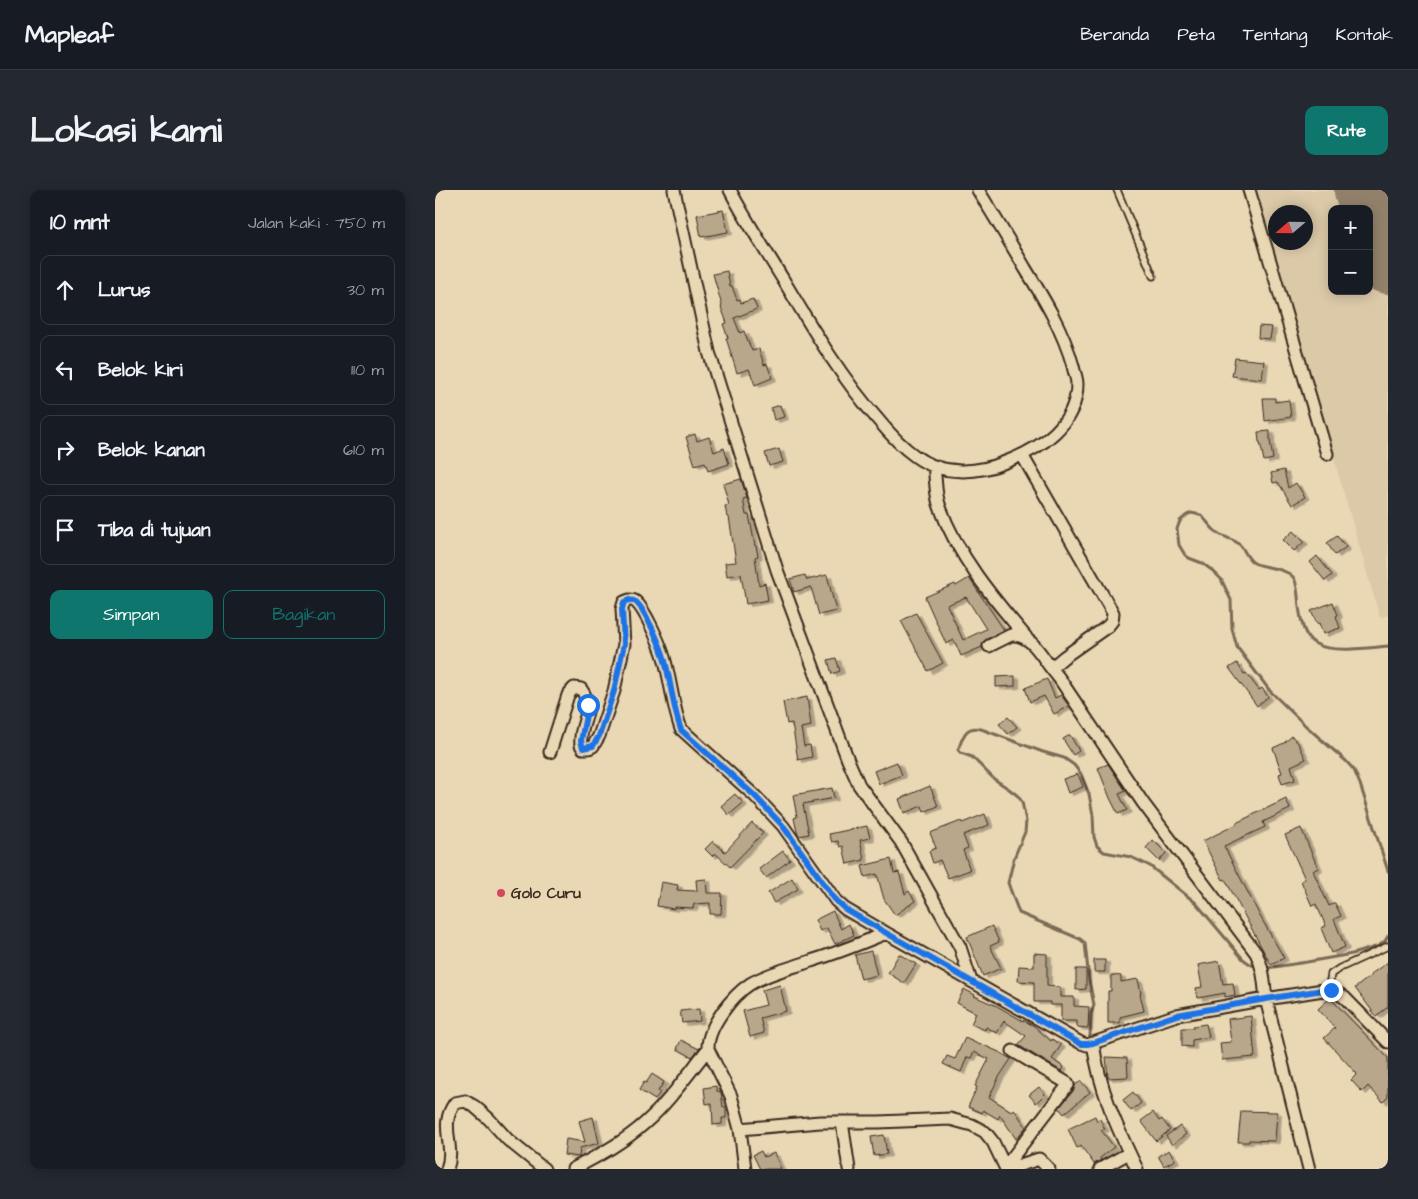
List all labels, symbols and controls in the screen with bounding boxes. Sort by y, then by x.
text: Mapleaf [25,18,114,52]
text: Beranda [1080,22,1149,47]
text: Peta [1177,22,1215,47]
text: Tentang [1243,22,1307,47]
text: Kontak [1335,22,1393,47]
text: Lokasi kami [30,106,222,155]
button: Rute [1305,106,1388,155]
north arrow [1268,205,1313,250]
map controls [1328,205,1373,295]
button: + [1328,205,1373,250]
text: 10 mnt [50,208,110,237]
text: Jalan kaki · 750 m [248,212,385,234]
button: − [1328,250,1373,295]
icon: ahead [51,276,79,304]
text: Lurus [98,277,150,304]
text: 30 m [347,279,384,301]
icon: left [51,356,79,384]
text: Belok kiri [98,357,183,384]
text: 110 m [351,359,384,381]
icon: right [51,436,79,464]
text: Belok kanan [98,437,205,464]
text: 610 m [343,439,384,461]
icon: arrive [51,516,79,544]
text: Tiba di tujuan [98,517,210,544]
button: Simpan [50,590,213,639]
button: Bagikan [223,590,385,639]
route start [577,694,600,717]
place label: Golo Curu [511,883,581,904]
marker: Golo Curu [495,887,507,899]
route end [1320,979,1343,1002]

